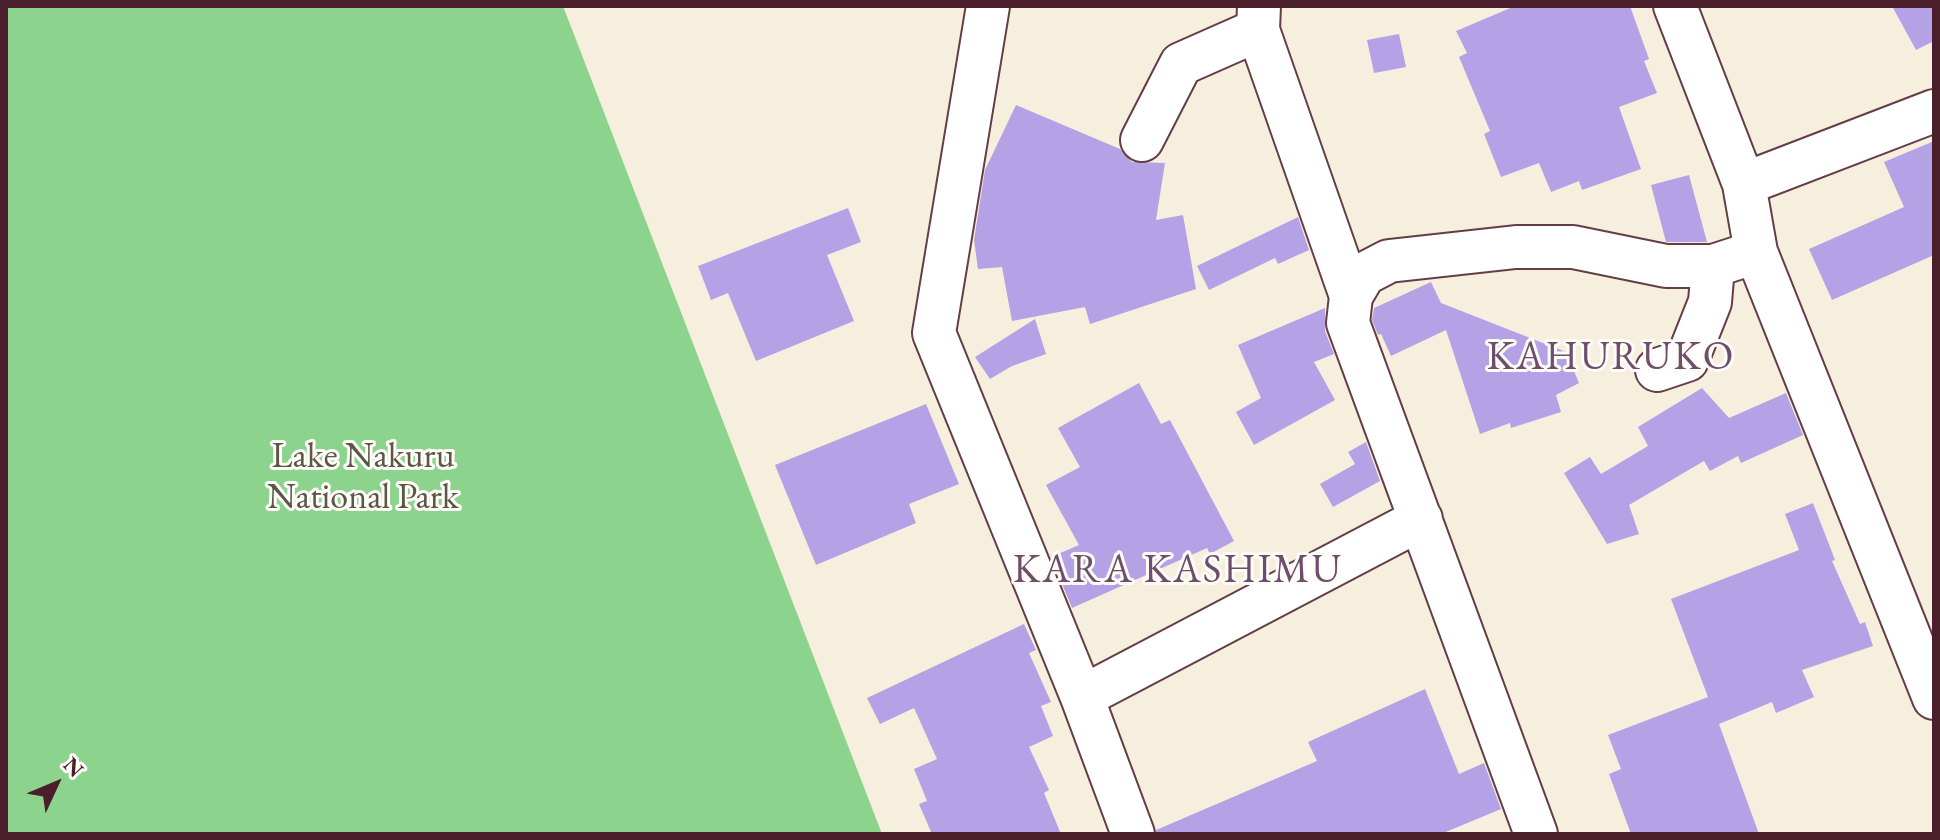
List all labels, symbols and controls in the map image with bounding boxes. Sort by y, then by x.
district label: KAHURUKO [1487,334,1735,382]
park label: Lake Nakuru National Park [267,435,459,520]
district label: KARA KASHIMU [1013,547,1343,595]
north arrow [16,744,96,824]
text: N [57,751,90,783]

